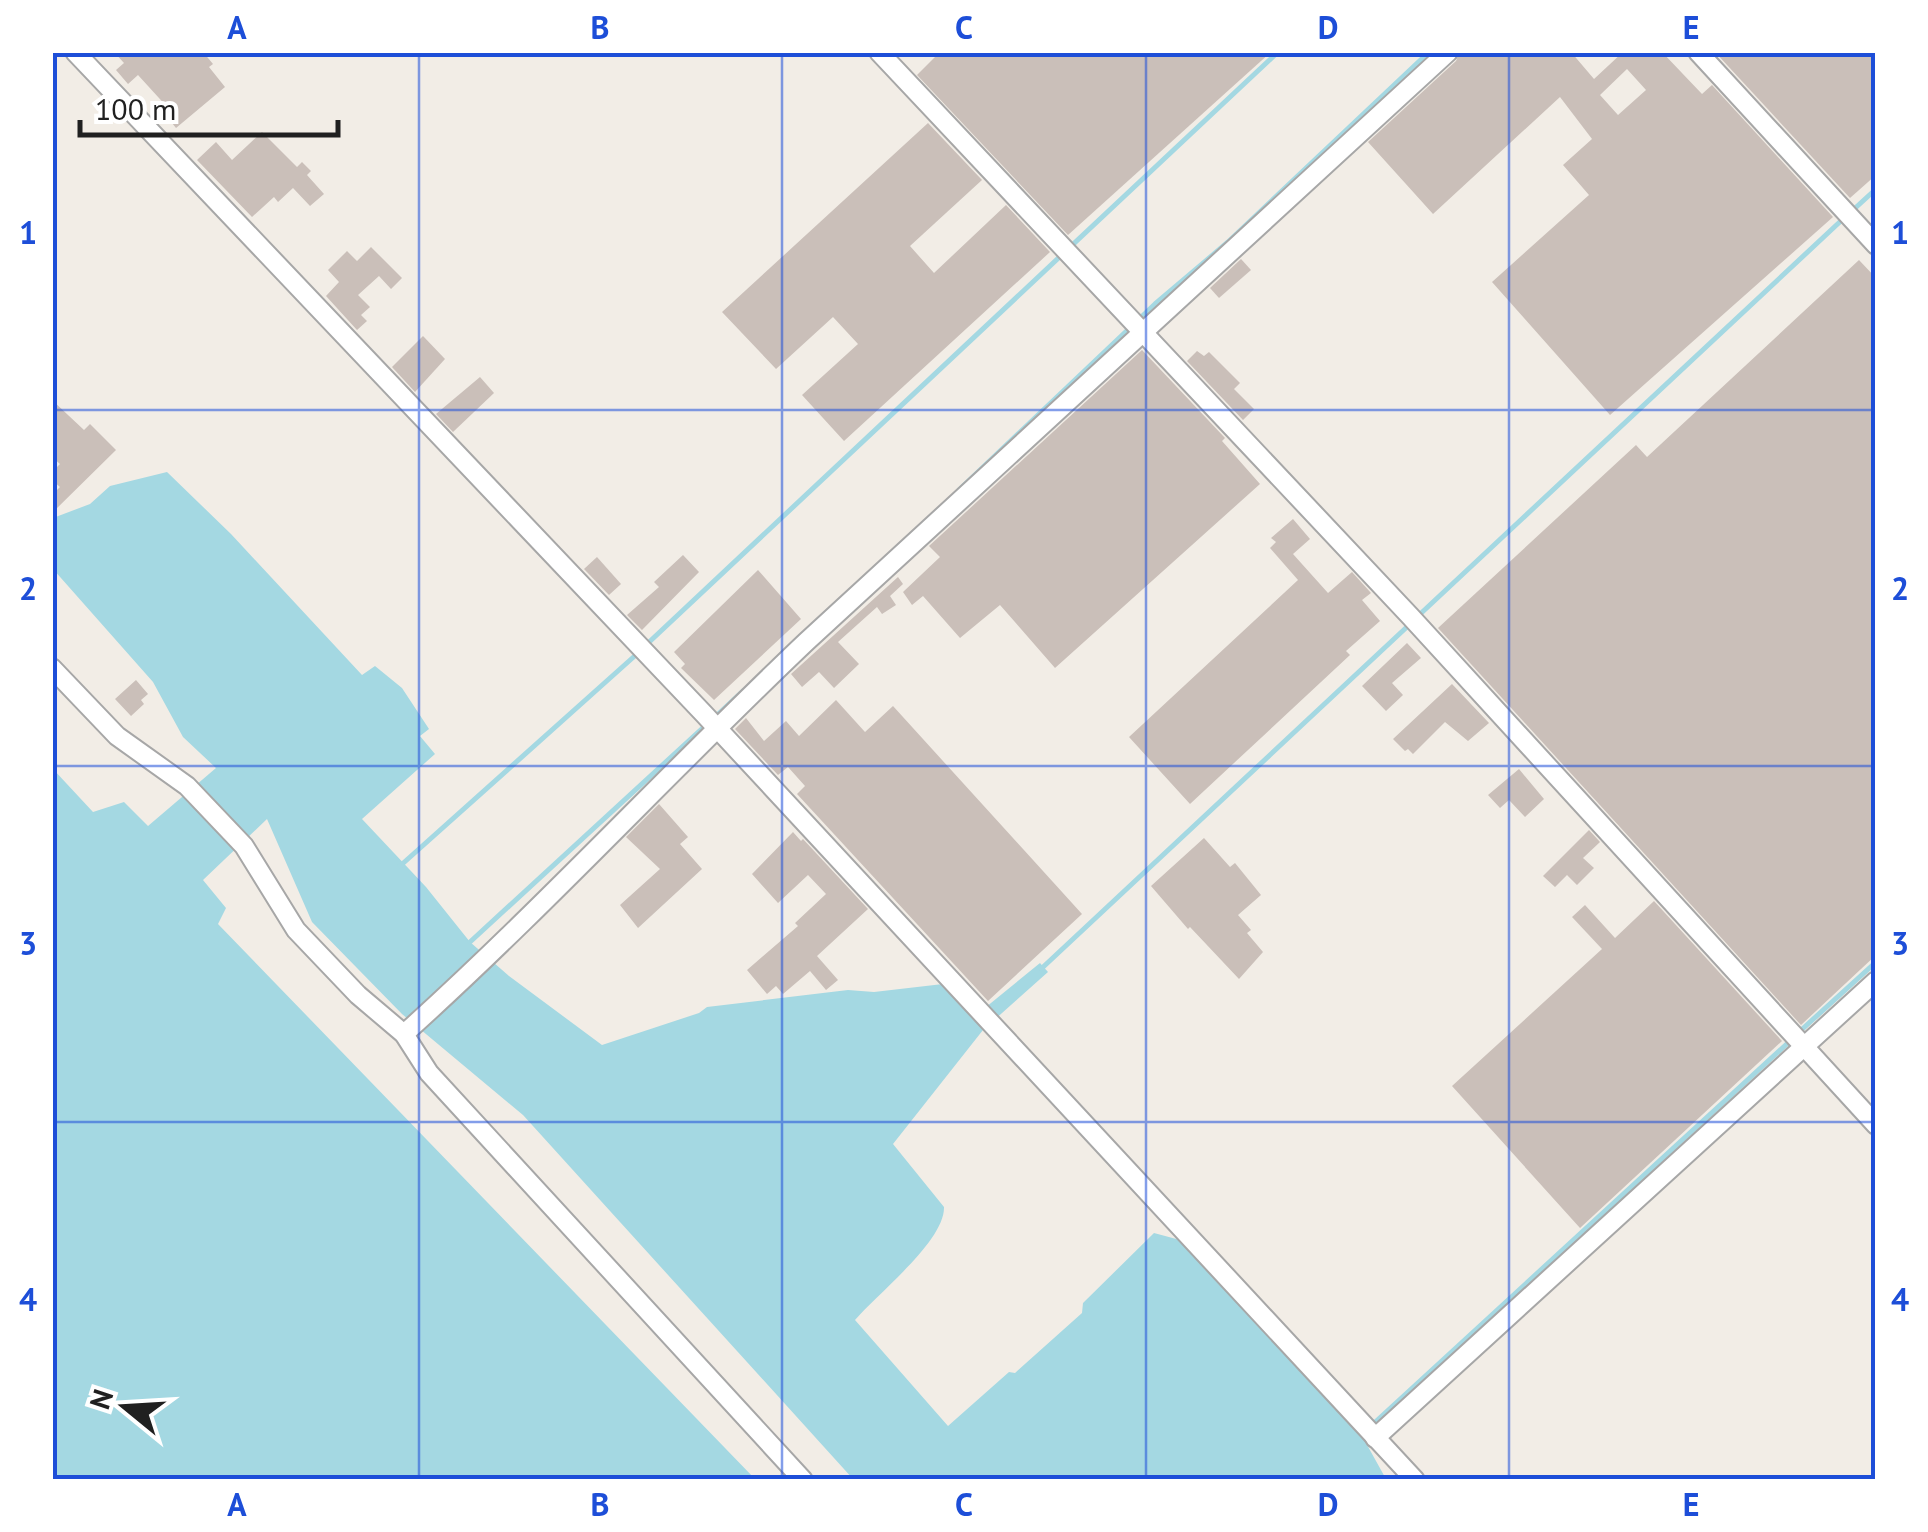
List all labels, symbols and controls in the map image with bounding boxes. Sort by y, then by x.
text: A [227,6,247,48]
text: B [591,6,609,48]
text: C [955,6,973,48]
text: D [1318,6,1338,48]
text: E [1683,6,1699,48]
scale bar [80,75,338,137]
text: 100 m [95,89,176,128]
text: 1 [19,211,37,253]
text: 1 [1891,211,1909,253]
text: 2 [19,567,37,609]
text: 2 [1891,567,1909,609]
text: 3 [19,922,37,964]
text: 3 [1891,922,1909,964]
text: 4 [19,1278,37,1320]
text: 4 [1891,1278,1909,1320]
north arrow [75,1357,175,1457]
text: N [80,1385,121,1414]
text: A [227,1483,247,1525]
text: B [591,1483,609,1525]
text: C [955,1483,973,1525]
text: D [1318,1483,1338,1525]
text: E [1683,1483,1699,1525]

